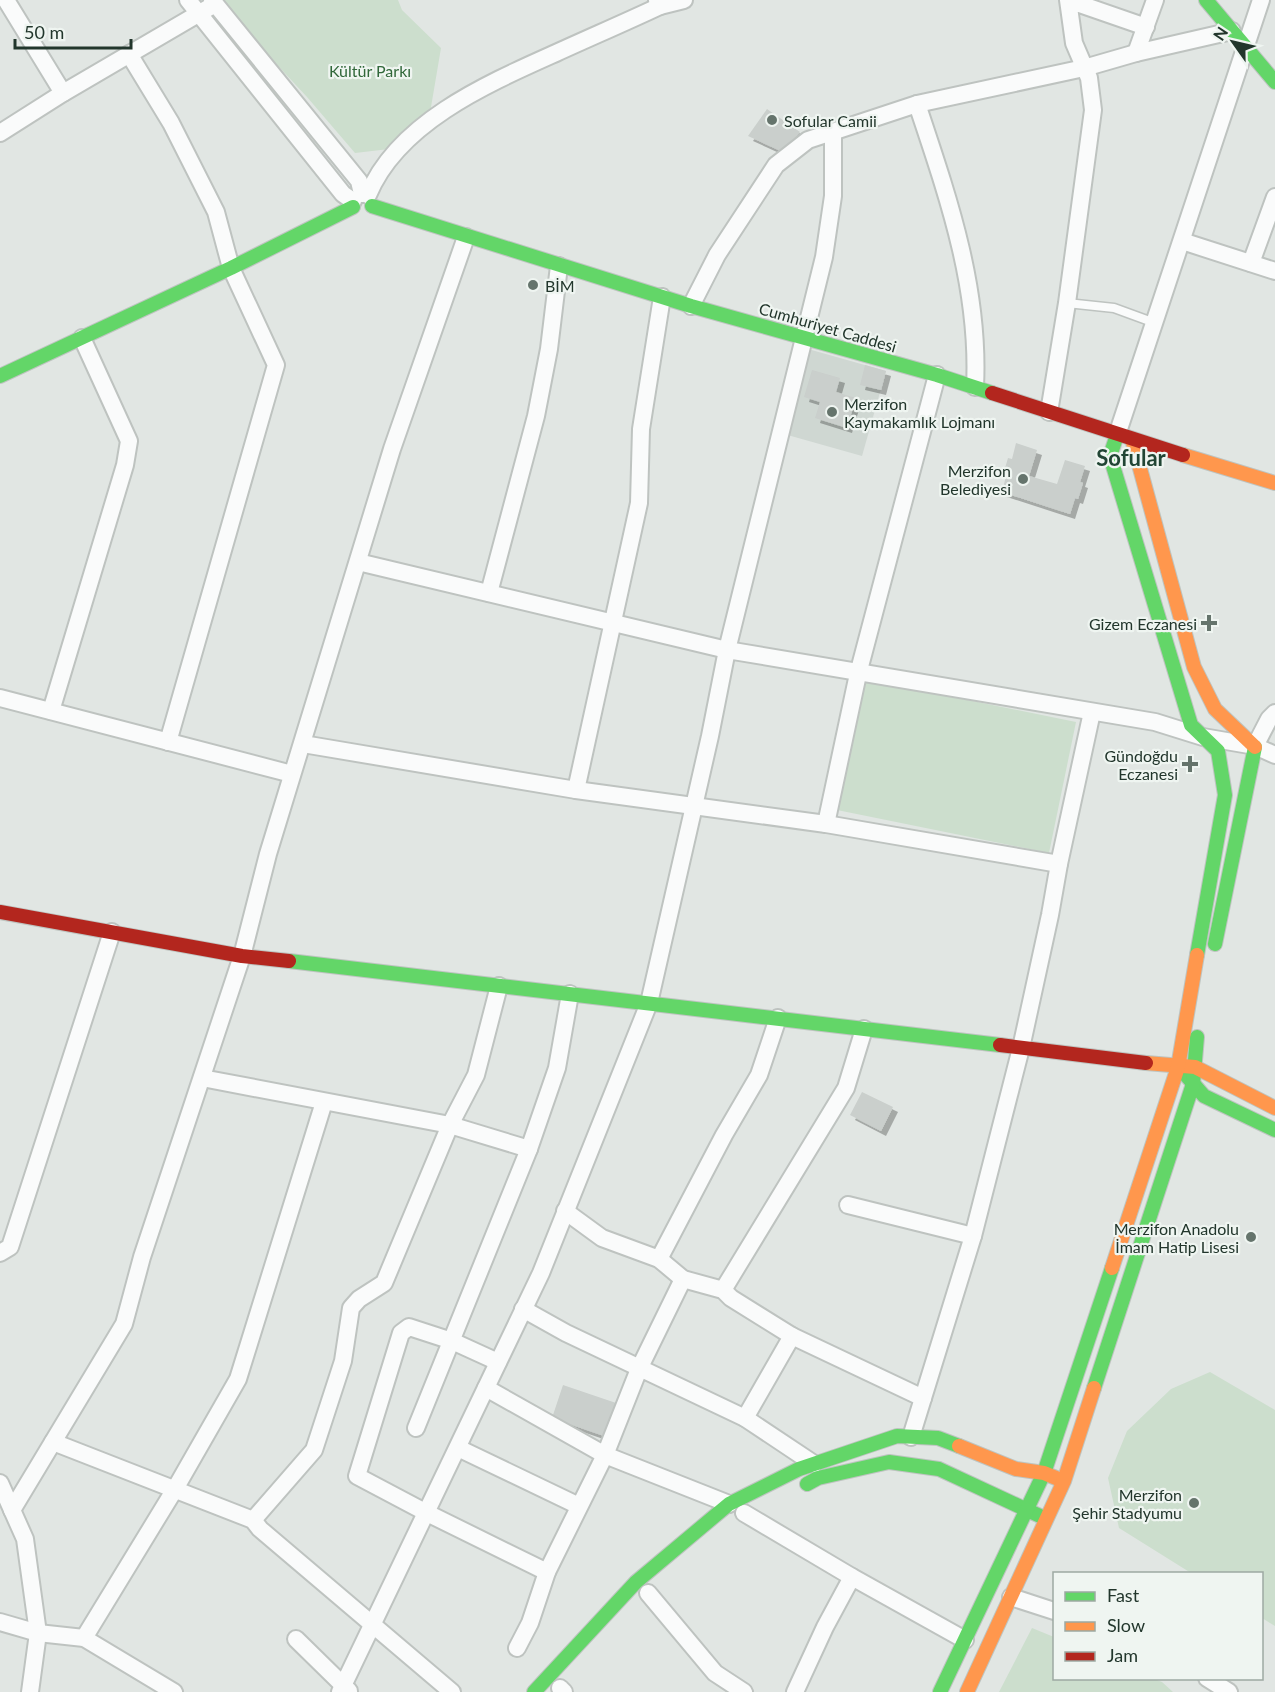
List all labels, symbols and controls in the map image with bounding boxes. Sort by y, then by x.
scale bar [15,12,130,50]
north arrow [1203,12,1263,72]
text: 50 m [24,21,64,43]
text: N [1209,23,1231,44]
park label: Kültür Parkı [329,61,411,80]
place label: Sofular Camii [784,111,877,130]
marker: Sofular Camii [765,113,779,127]
place label: BİM [545,276,575,295]
marker: BİM [526,278,540,292]
street label: Cumhuriyet Caddesi [757,298,899,356]
place label: Merzifon Kaymakamlık Lojmanı [844,394,995,431]
marker: Merzifon Kaymakamlık Lojmanı [825,405,839,419]
district label: Sofular [1096,444,1167,471]
place label: Merzifon Belediyesi [940,461,1011,498]
marker: Merzifon Belediyesi [1016,472,1030,486]
place label: Gizem Eczanesi [1089,614,1197,633]
marker: Gizem Eczanesi [1202,616,1216,630]
place label: Gündoğdu Eczanesi [1105,746,1178,783]
marker: Gündoğdu Eczanesi [1183,757,1197,771]
place label: Merzifon Anadolu İmam Hatip Lisesi [1114,1219,1239,1256]
marker: Merzifon Anadolu İmam Hatip Lisesi [1244,1230,1258,1244]
place label: Merzifon Şehir Stadyumu [1072,1485,1182,1522]
marker: Merzifon Şehir Stadyumu [1187,1496,1201,1510]
legend [1053,1572,1263,1680]
text: Fast [1107,1584,1140,1606]
text: Slow [1107,1614,1145,1636]
text: Jam [1107,1644,1138,1666]

